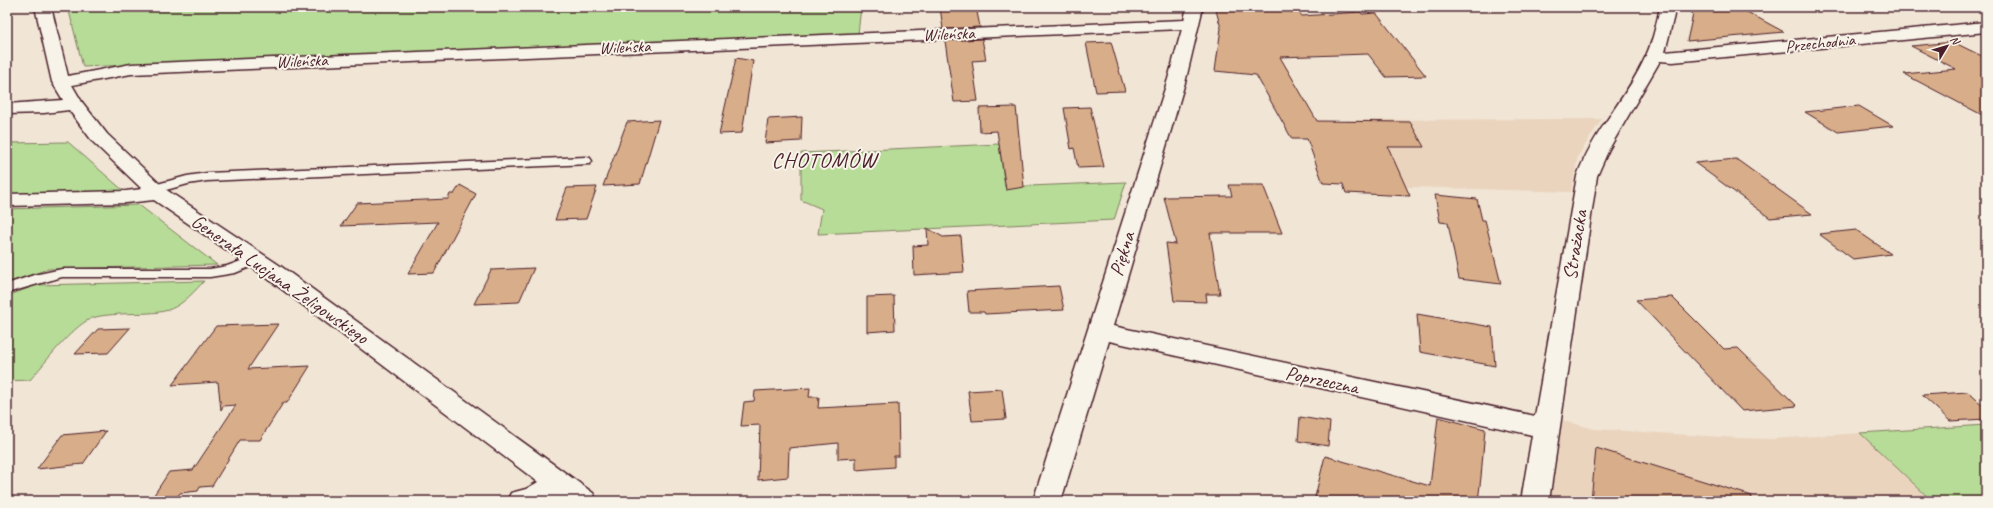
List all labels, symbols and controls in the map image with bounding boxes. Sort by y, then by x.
street label: Wileńska [923,23,977,45]
north arrow [1927,26,1967,66]
street label: Przechodnia [1784,29,1857,57]
text: N [1947,33,1964,49]
street label: Wileńska [599,36,653,58]
street label: Wileńska [276,50,330,72]
district label: CHOTOMÓW [771,146,880,174]
street label: Strażacka [1557,206,1593,282]
street label: Generała Lucjana Żeligowskiego [187,208,374,350]
street label: Piękna [1104,228,1141,279]
street label: Poprzeczna [1283,360,1362,400]

